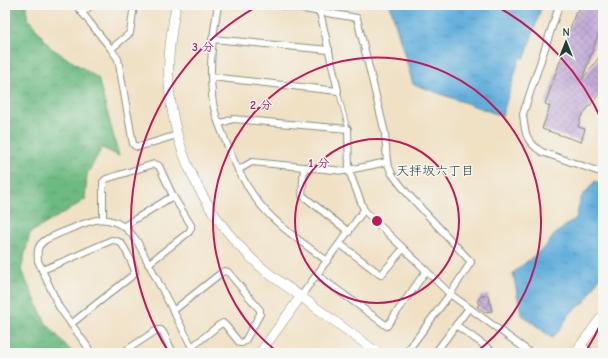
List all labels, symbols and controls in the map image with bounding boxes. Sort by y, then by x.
north arrow [546,22,586,62]
text: N [562,26,570,39]
text: 3 分 [192,40,214,54]
text: 2 分 [250,98,272,112]
text: 1 分 [309,156,330,170]
district label: 天拝坂六丁目 [396,163,474,178]
centre of rings [370,214,384,228]

